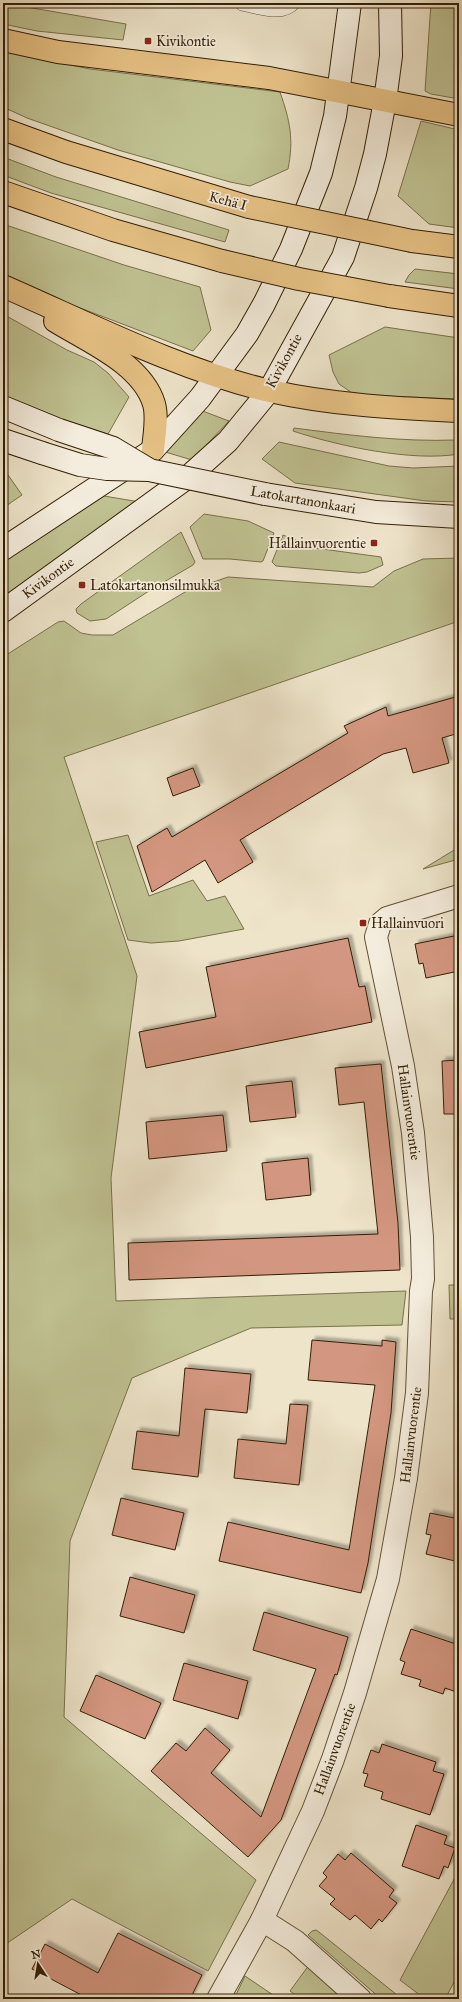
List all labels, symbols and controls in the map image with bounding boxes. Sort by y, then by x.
place label: Kivikontie [156,33,216,50]
marker: Kivikontie [143,36,153,46]
street label: Kehä I [207,188,249,214]
street label: Kivikontie [262,331,306,391]
street label: Latokartanonkaari [249,482,357,518]
place label: Hallainvuorentie [269,535,366,552]
marker: Hallainvuorentie [369,538,379,548]
street label: Kivikontie [19,553,77,602]
place label: Latokartanonsilmukka [90,577,220,594]
marker: Latokartanonsilmukka [77,580,87,590]
place label: Hallainvuori [371,915,444,932]
marker: Hallainvuori [358,918,368,928]
street label: Hallainvuorentie [394,1063,424,1161]
street label: Hallainvuorentie [397,1386,425,1484]
street label: Hallainvuorentie [310,1700,360,1798]
north arrow [18,1944,58,1984]
text: N [30,1947,43,1962]

